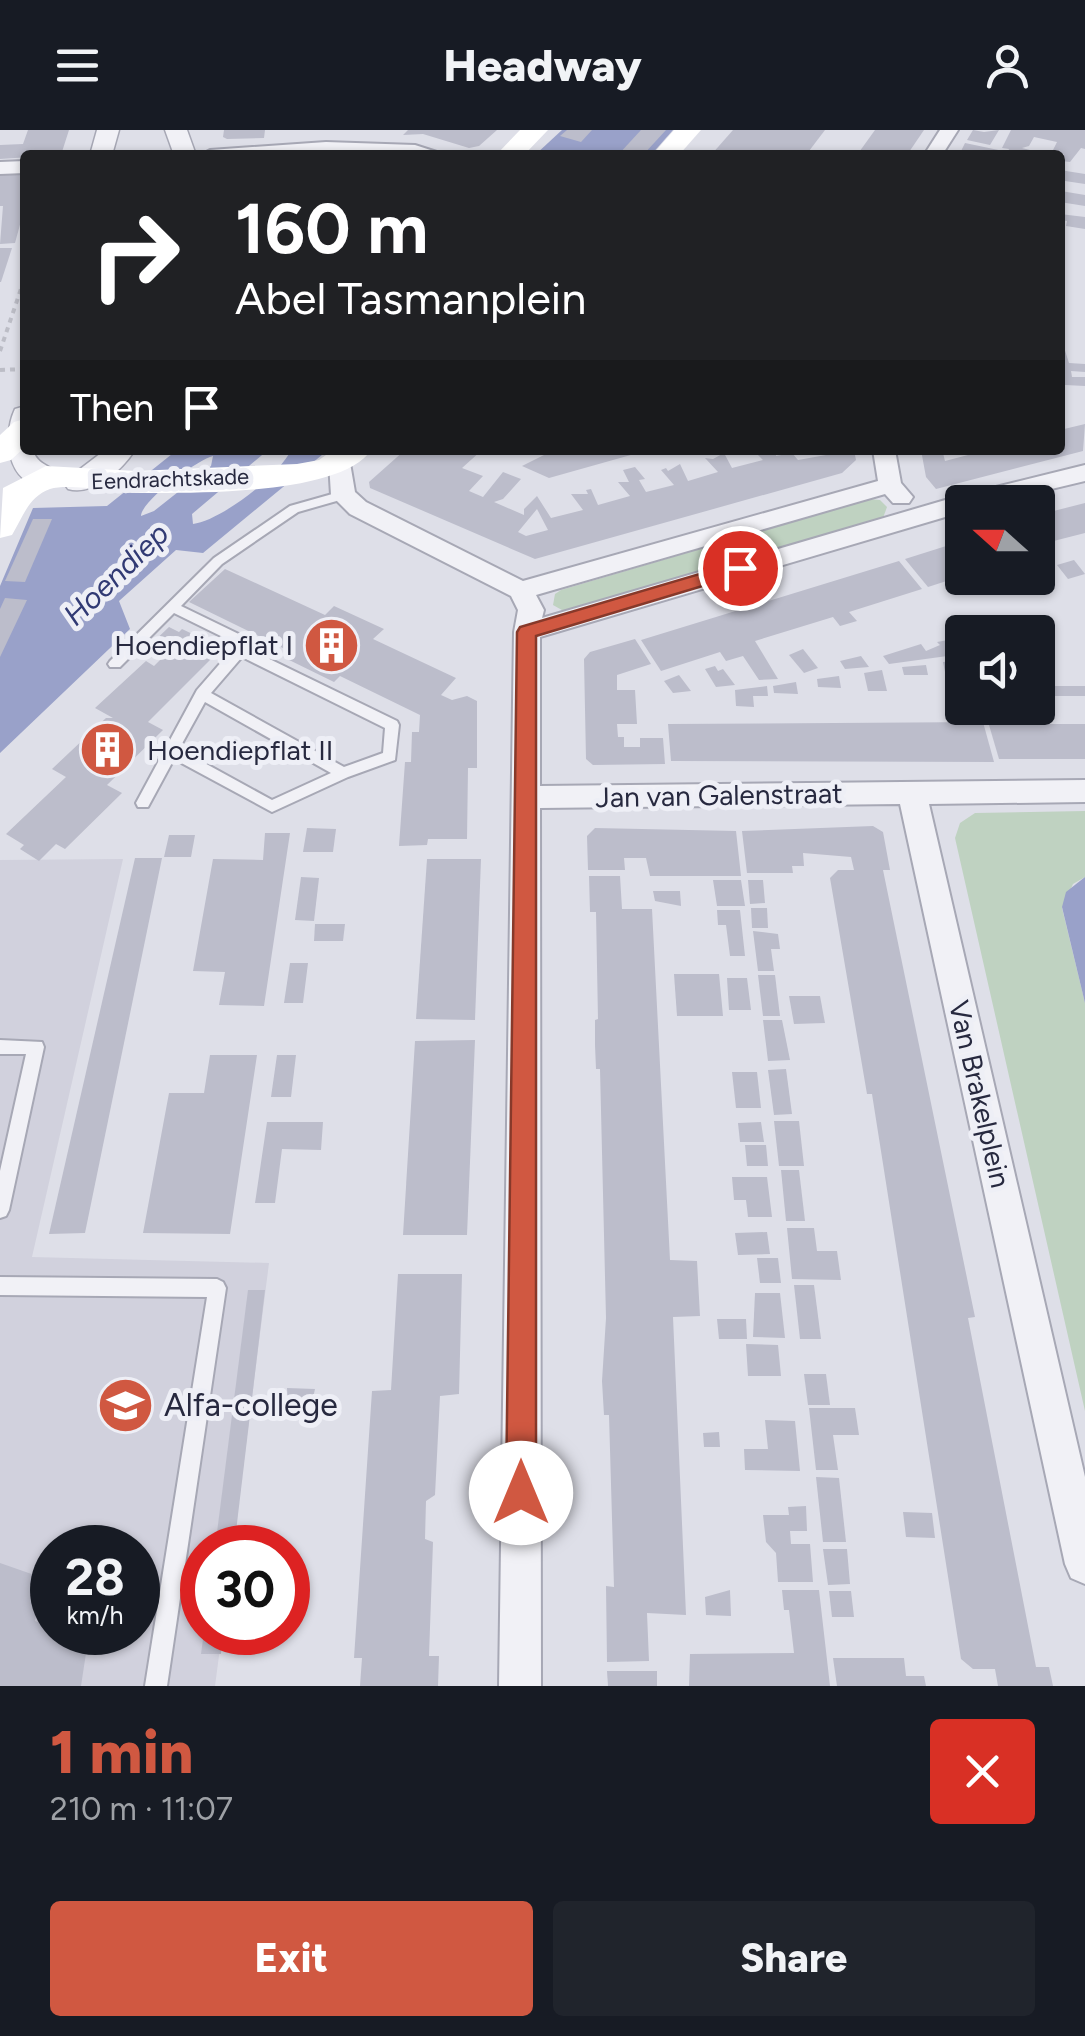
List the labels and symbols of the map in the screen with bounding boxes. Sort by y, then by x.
street label: Eendrachtskade [90,463,250,495]
north arrow [945,485,1055,595]
water label: Hoendiep [56,515,176,633]
pin [698,526,783,611]
building icon: Hoendiepflat I [302,615,362,675]
place label: Hoendiepflat I [114,628,293,662]
building icon: Hoendiepflat II [78,720,138,780]
place label: Hoendiepflat II [147,733,333,767]
street label: Jan van Galenstraat [595,776,843,814]
street label: Van Brakelplein [942,997,1018,1191]
school or university icon: Alfa-college [95,1375,155,1435]
place label: Alfa-college [164,1386,338,1424]
position arrow [469,1441,573,1545]
speed limit sign: 30 [180,1525,310,1655]

